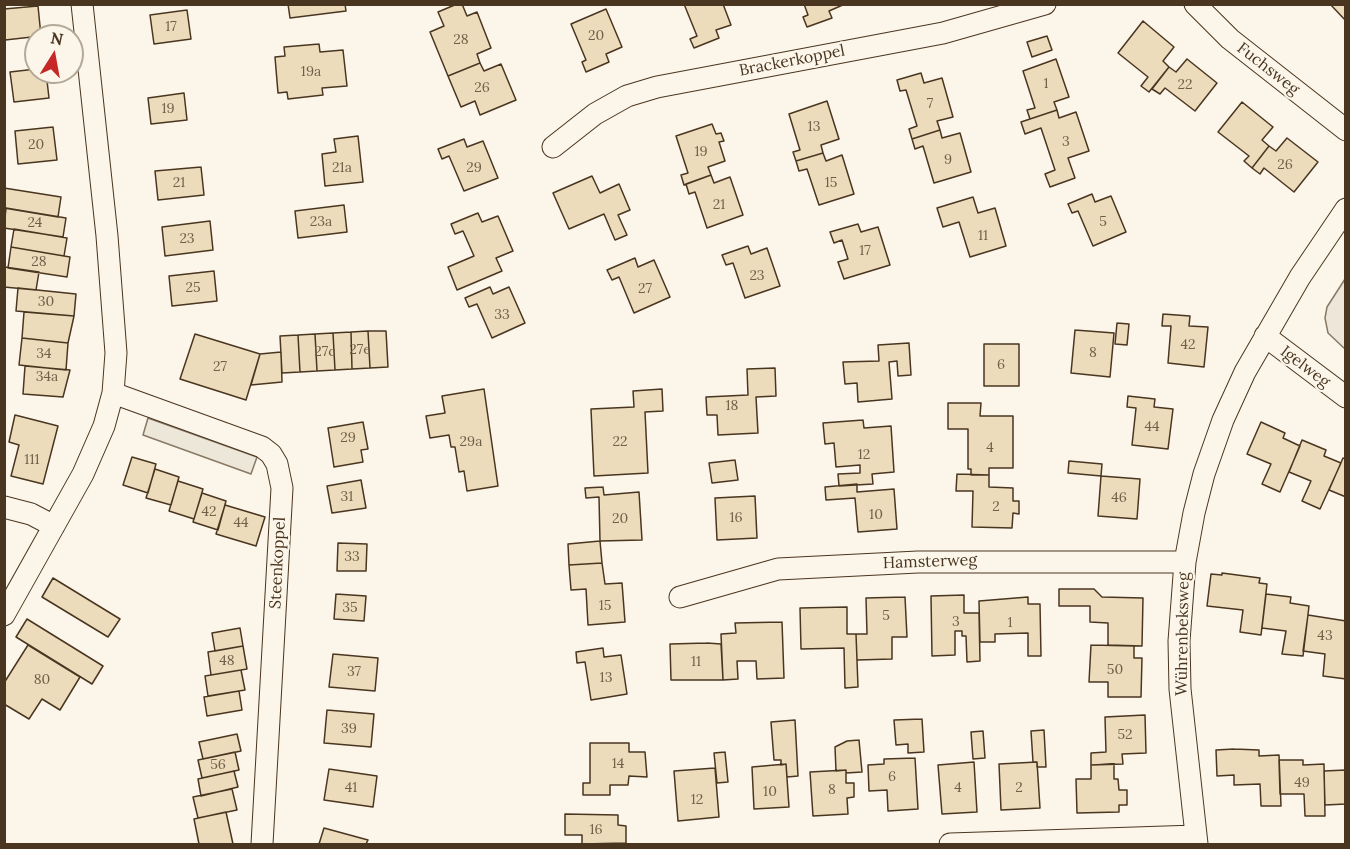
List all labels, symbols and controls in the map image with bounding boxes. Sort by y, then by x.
house number: 17 [165,19,177,35]
north arrow [24,24,84,84]
text: N [49,27,65,49]
house number: 20 [588,28,604,44]
house number: 28 [453,32,469,48]
street label: Fuchsweg [1233,39,1303,99]
street label: Brackerkoppel [737,41,847,81]
house number: 19a [301,64,321,80]
house number: 1 [1043,76,1049,92]
house number: 22 [1177,77,1193,93]
house number: 26 [474,80,490,96]
house number: 7 [927,96,933,112]
house number: 19 [161,101,175,117]
house number: 13 [808,119,820,135]
house number: 3 [1062,134,1070,150]
house number: 20 [28,137,44,153]
house number: 19 [694,144,708,160]
house number: 9 [944,152,952,168]
house number: 26 [1277,157,1293,173]
house number: 21a [332,160,352,176]
house number: 29 [466,160,482,176]
house number: 21 [173,175,185,191]
house number: 15 [825,175,837,191]
house number: 21 [713,197,725,213]
house number: 23a [310,214,332,230]
house number: 5 [1099,214,1107,230]
house number: 24 [28,215,42,231]
house number: 11 [978,228,988,244]
house number: 23 [179,231,195,247]
house number: 17 [859,243,871,259]
house number: 28 [31,254,47,270]
house number: 23 [749,268,765,284]
house number: 25 [185,280,201,296]
house number: 27 [638,281,652,297]
house number: 30 [38,294,54,310]
house number: 33 [494,307,510,323]
house number: 42 [1180,337,1196,353]
house number: 27e [349,342,371,358]
street label: Igelweg [1276,342,1334,392]
house number: 27c [314,344,336,360]
house number: 8 [1089,345,1097,361]
house number: 34 [36,346,52,362]
house number: 6 [997,357,1005,373]
house number: 27 [213,359,227,375]
house number: 34a [36,369,58,385]
house number: 18 [726,398,738,414]
house number: 44 [1144,419,1160,435]
house number: 29 [340,430,356,446]
house number: 29a [460,434,482,450]
house number: 22 [612,434,628,450]
house number: 4 [986,440,994,456]
house number: 12 [858,447,870,463]
house number: 111 [24,452,40,468]
house number: 31 [341,489,353,505]
house number: 46 [1111,490,1127,506]
house number: 2 [992,499,1000,515]
house number: 42 [201,504,217,520]
house number: 10 [869,507,883,523]
house number: 16 [729,510,743,526]
house number: 20 [612,511,628,527]
house number: 44 [233,515,249,531]
street label: Steenkoppel [266,516,290,610]
house number: 33 [344,549,360,565]
street label: Hamsterweg [883,551,977,573]
street label: Wührenbeksweg [1172,572,1194,696]
house number: 15 [599,598,611,614]
house number: 35 [342,600,358,616]
house number: 5 [882,608,890,624]
house number: 3 [952,614,960,630]
house number: 1 [1007,615,1013,631]
house number: 43 [1317,628,1333,644]
house number: 48 [219,653,235,669]
house number: 11 [691,654,701,670]
house number: 50 [1107,662,1123,678]
house number: 37 [347,664,361,680]
house number: 13 [600,670,612,686]
house number: 80 [34,672,50,688]
house number: 39 [341,721,357,737]
house number: 52 [1117,727,1133,743]
house number: 14 [612,756,624,772]
house number: 56 [210,757,226,773]
house number: 6 [888,769,896,785]
house number: 49 [1294,775,1310,791]
house number: 41 [345,780,357,796]
house number: 4 [954,780,962,796]
house number: 2 [1015,780,1023,796]
house number: 8 [828,782,836,798]
house number: 10 [763,784,777,800]
house number: 12 [691,792,703,808]
house number: 16 [589,822,603,838]

